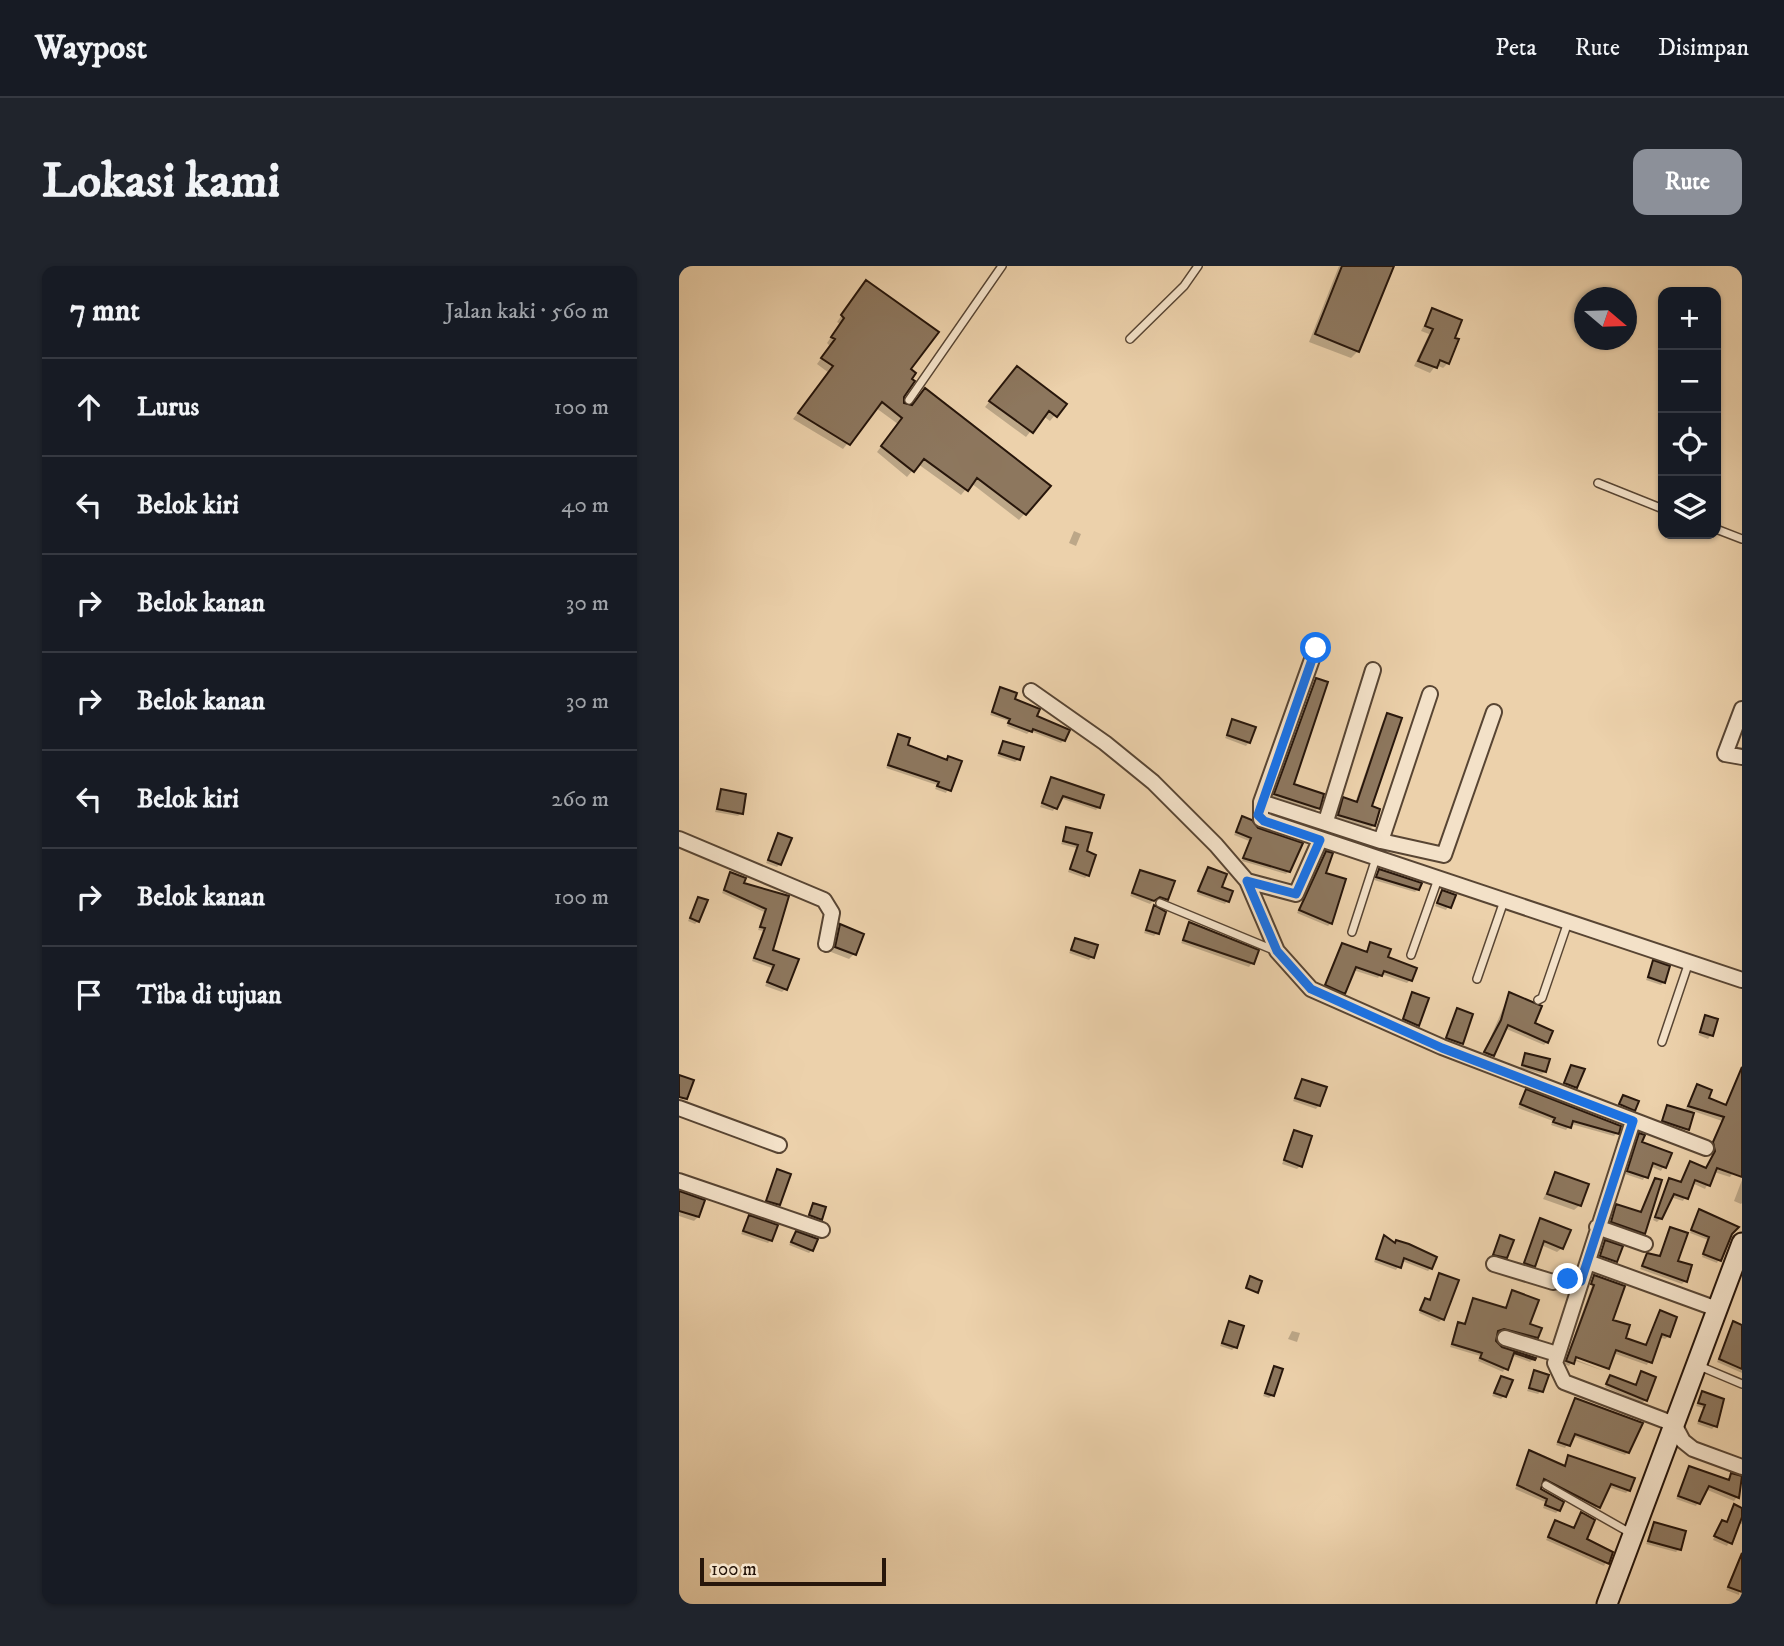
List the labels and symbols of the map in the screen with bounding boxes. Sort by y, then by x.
north arrow [1574,287,1637,350]
route start [1300,632,1331,663]
route end [1552,1263,1583,1294]
scale bar [700,1555,885,1587]

